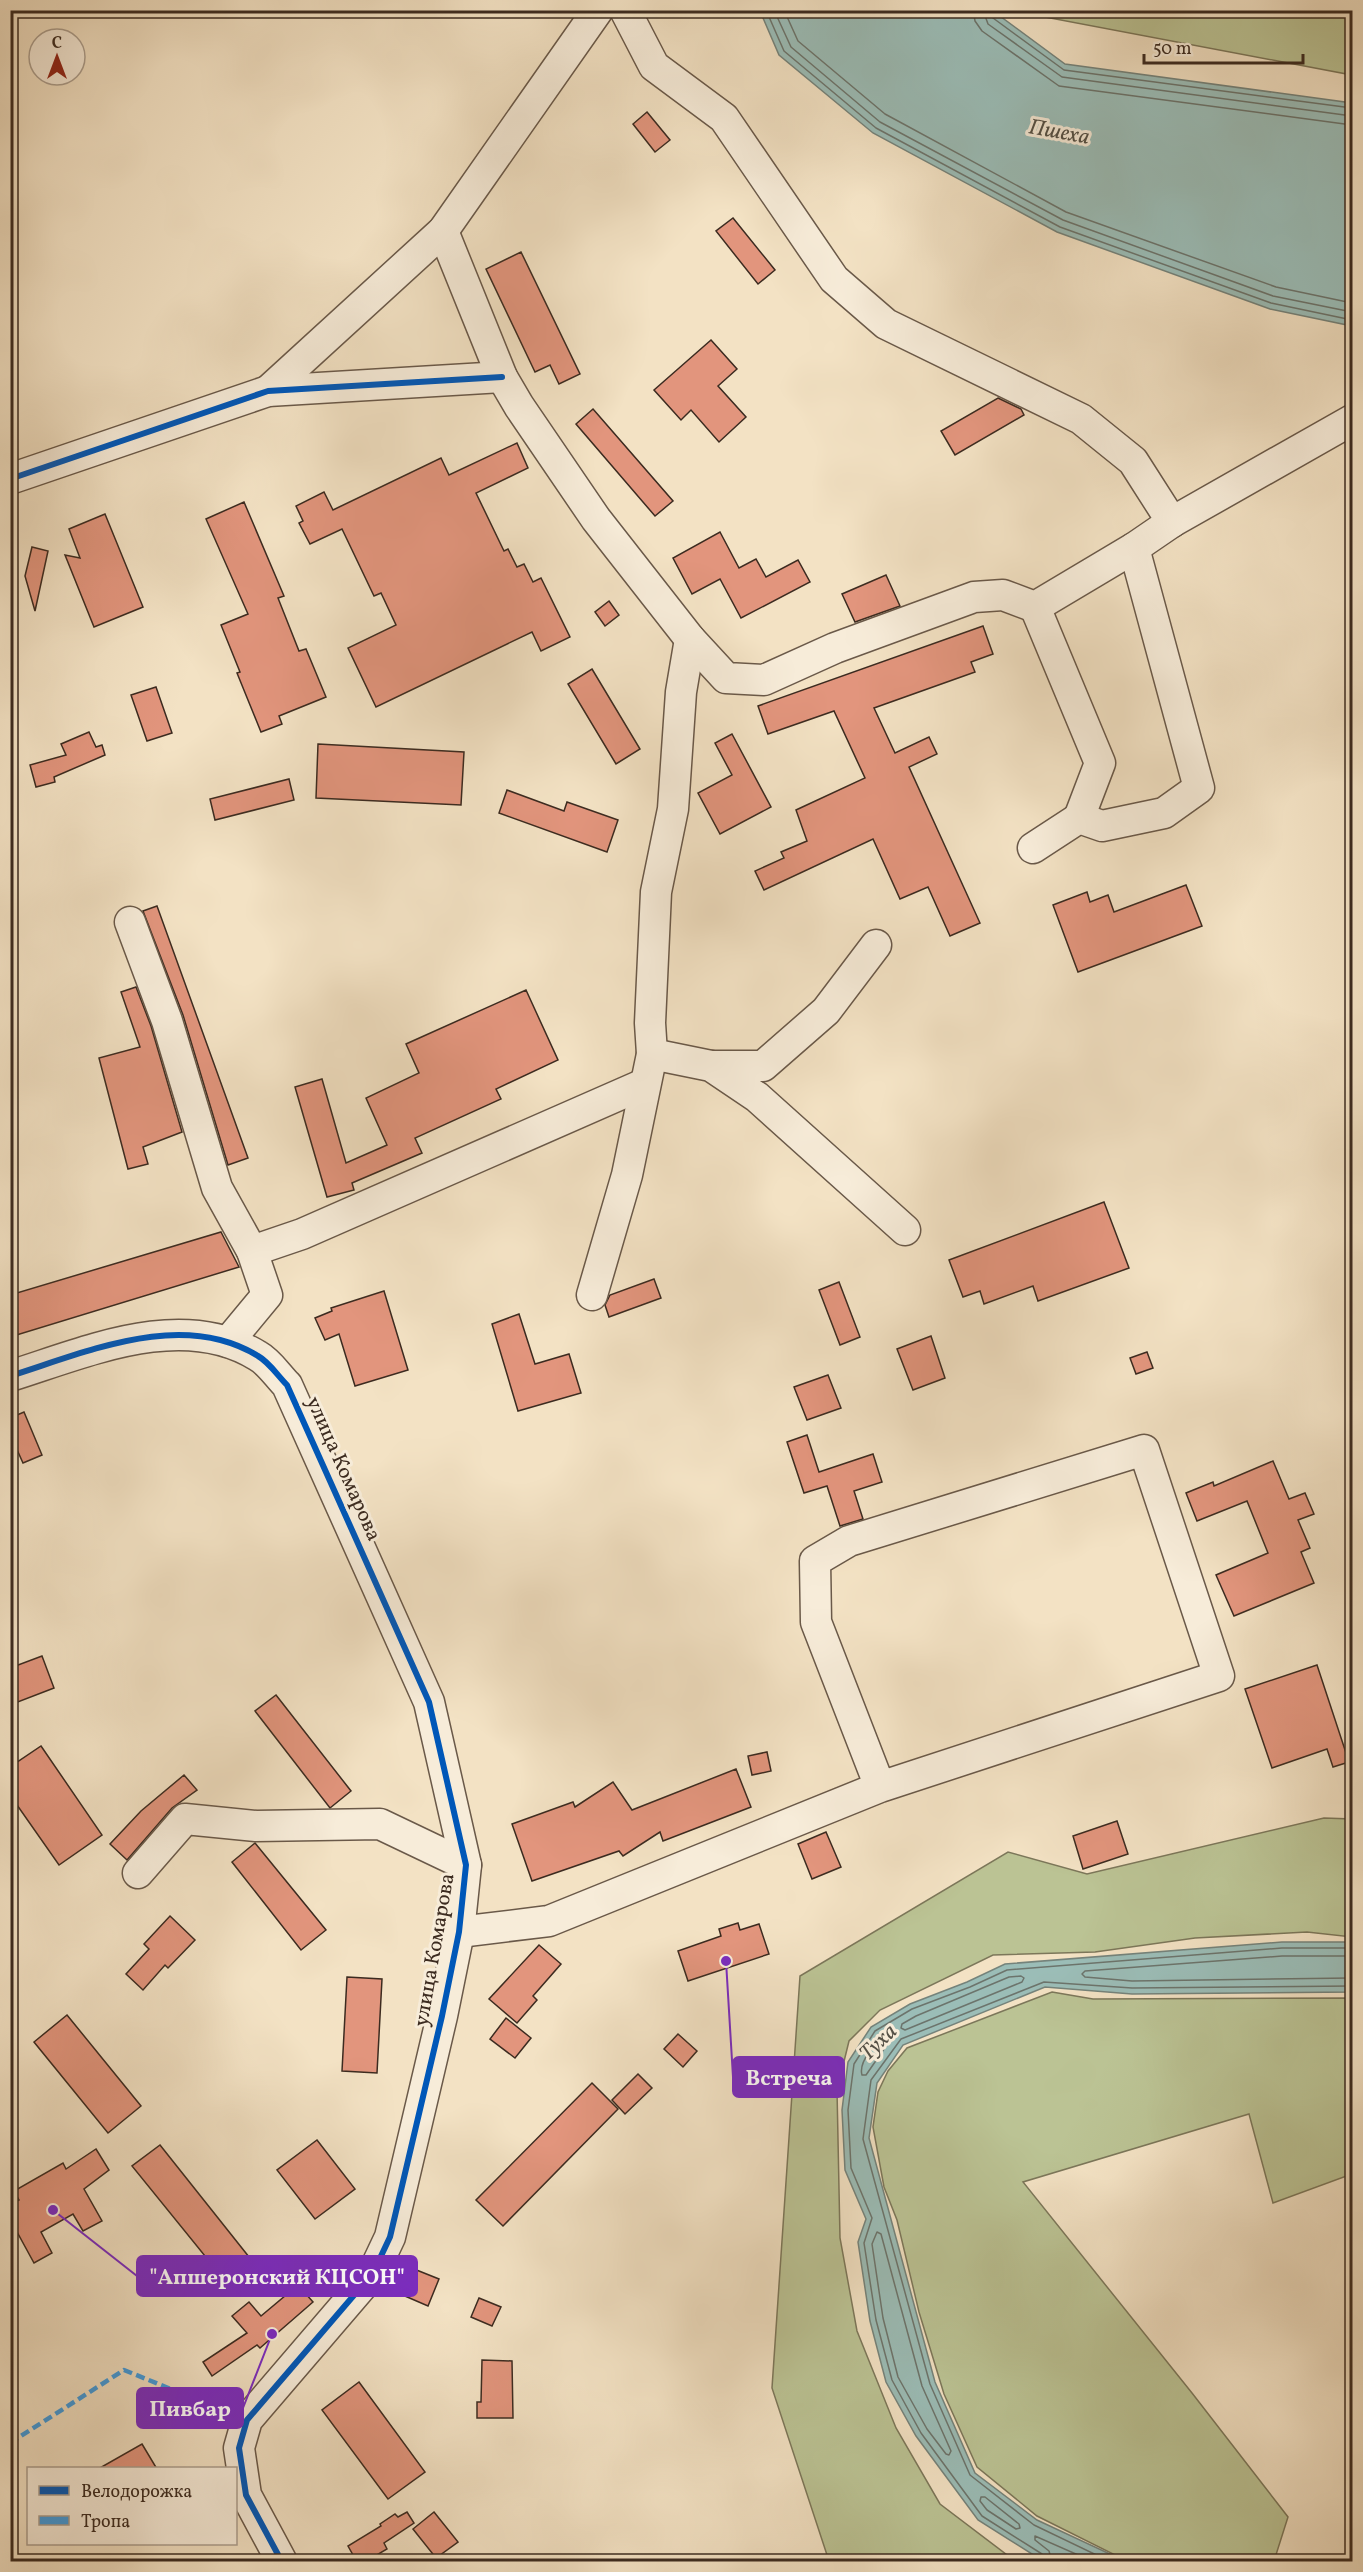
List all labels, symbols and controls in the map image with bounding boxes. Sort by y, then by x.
north arrow [27,27,87,87]
scale bar [1144,27,1303,65]
text: С [52,33,62,55]
text: 50 m [1153,37,1192,62]
water label: Пшеха [1026,112,1092,154]
street label: улица Комарова [298,1392,388,1546]
street label: улица Комарова [407,1871,463,2029]
water label: Туха [853,2017,905,2069]
callout: Встреча [733,2057,844,2097]
text: Встреча [745,2064,833,2095]
callout: "Апшеронский КЦСОН" [137,2256,417,2296]
text: "Апшеронский КЦСОН" [149,2263,405,2294]
callout: Пивбар [137,2388,243,2428]
text: Пивбар [149,2395,231,2426]
legend [27,2467,237,2545]
text: Велодорожка [81,2480,192,2505]
text: Тропа [81,2510,130,2535]

